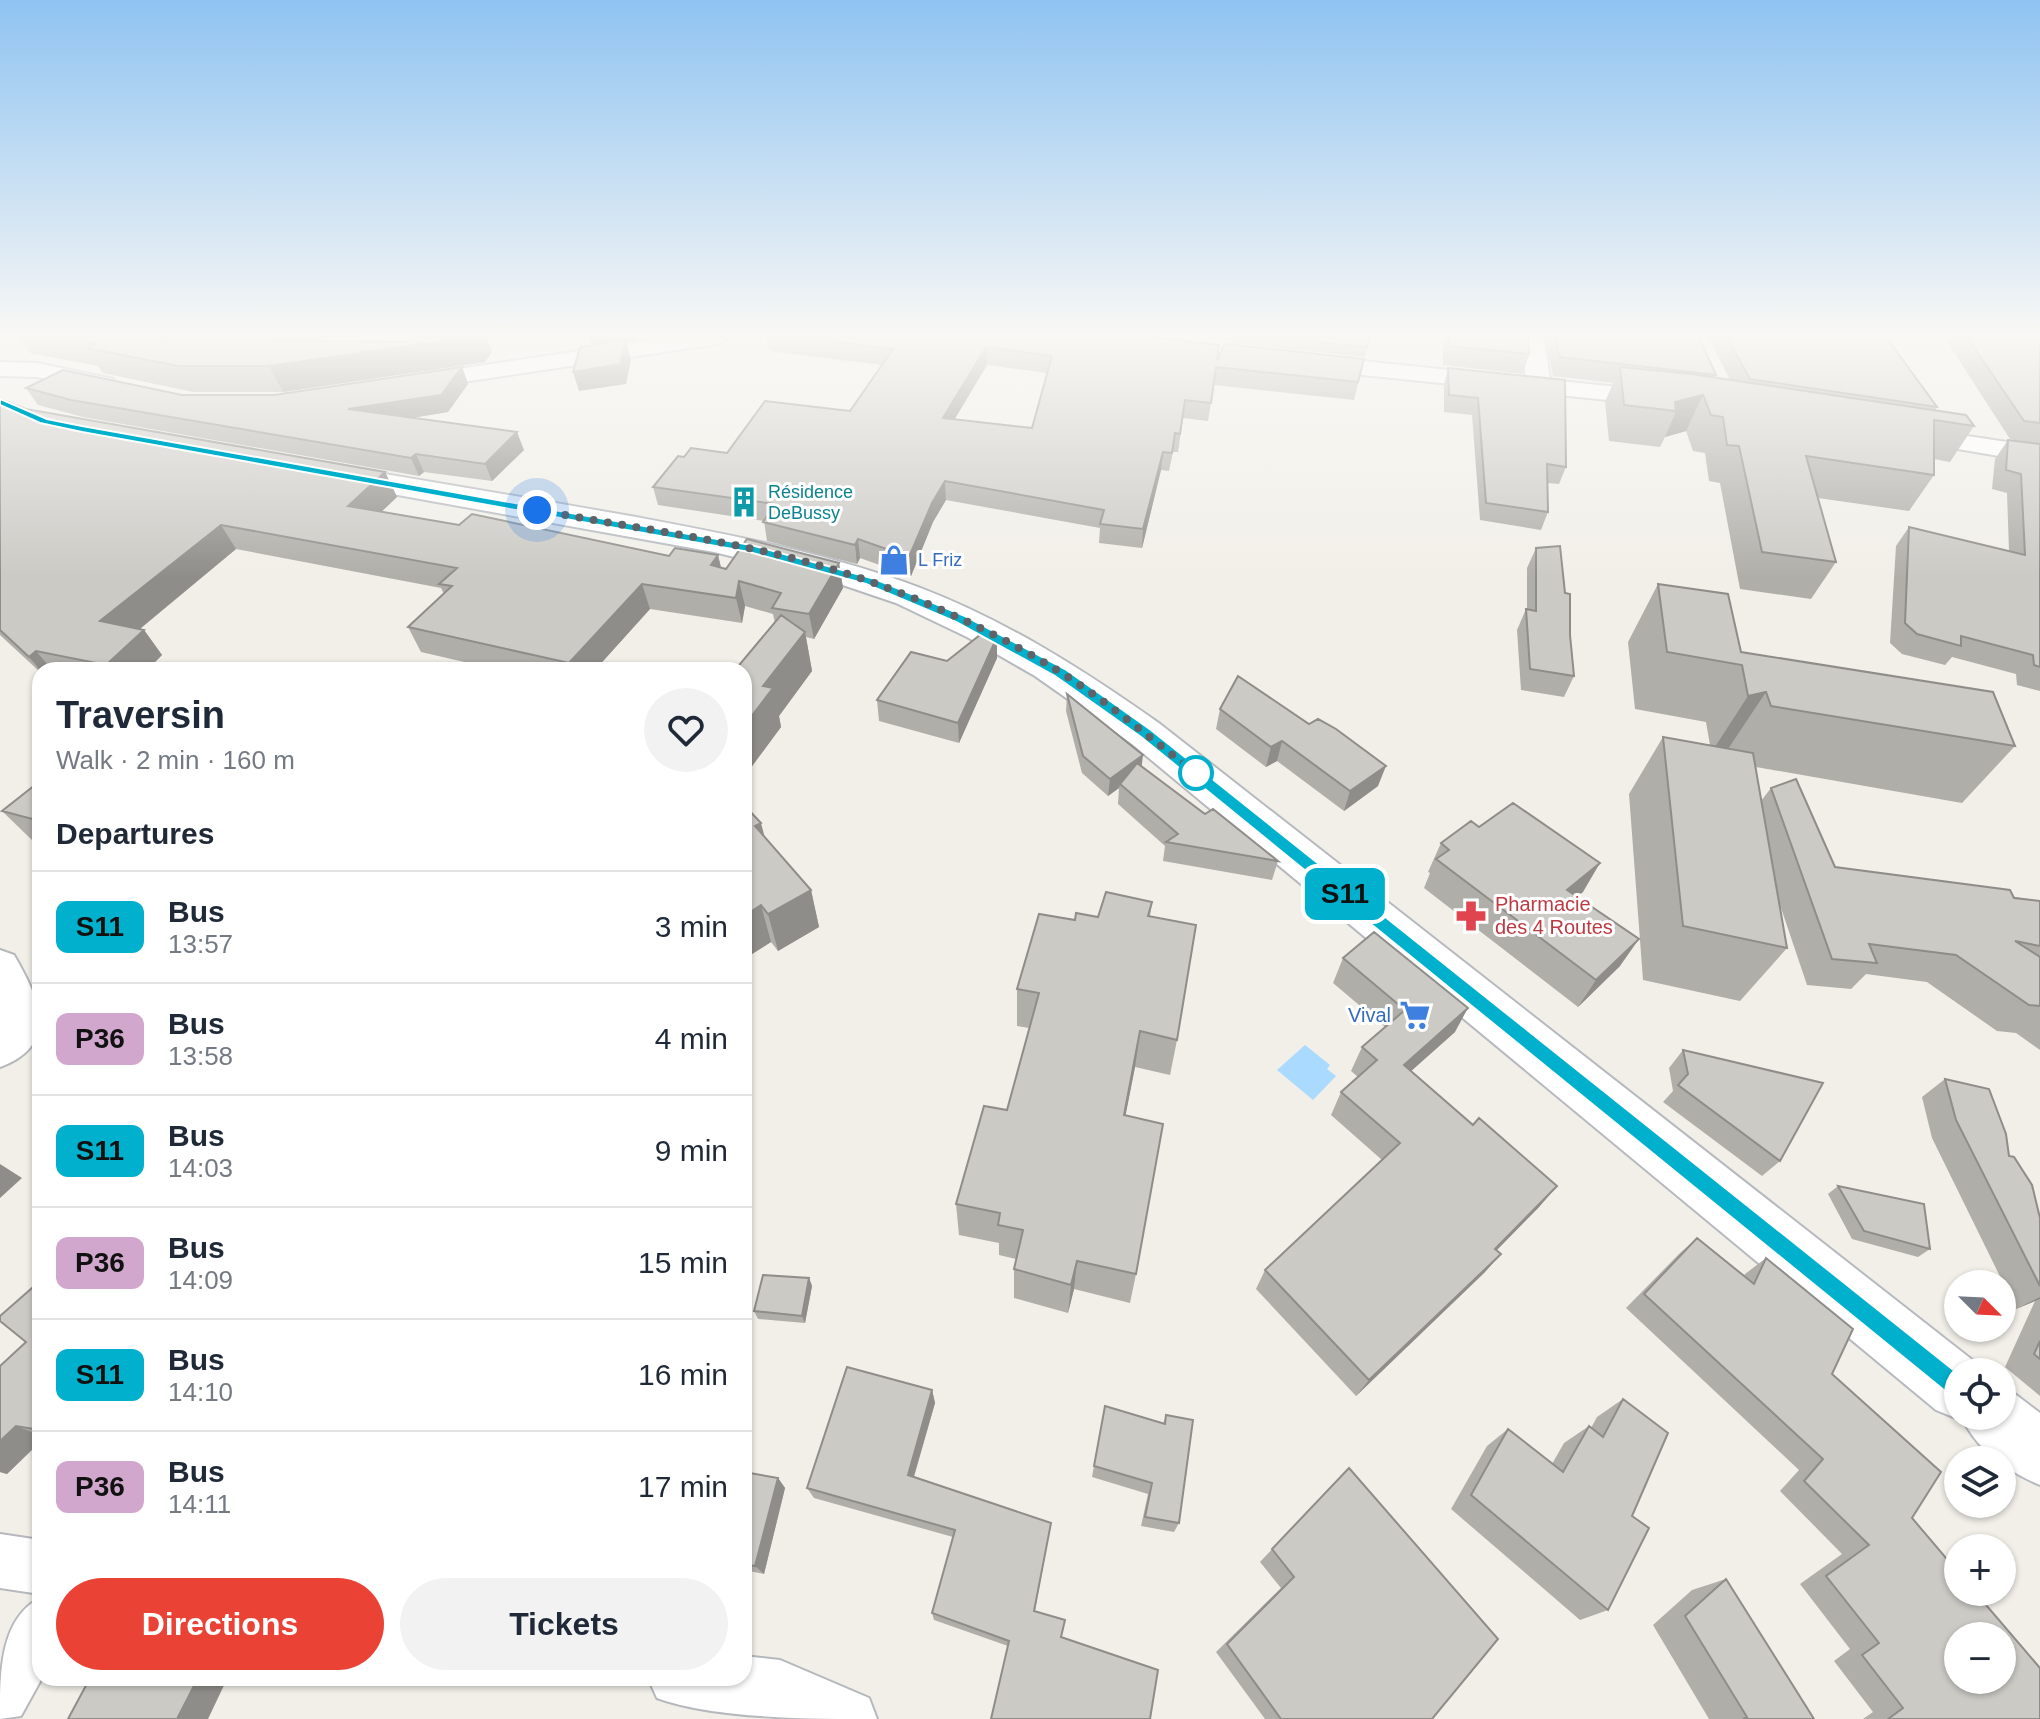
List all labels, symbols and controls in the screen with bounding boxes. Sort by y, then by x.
place label: Résidence DeBussy [768,482,853,523]
building icon: Résidence DeBussy [727,485,761,519]
your location [517,490,557,530]
shop icon: L Friz [877,543,911,577]
place label: L Friz [918,550,962,570]
button: heart [644,688,728,772]
text: Traversin [56,694,225,736]
text: Walk · 2 min · 160 m [56,745,295,775]
unlabelled marker [1179,756,1213,790]
text: Departures [56,817,214,850]
line badge: S11 [1299,868,1391,920]
text: S11 [1321,878,1369,909]
place label: Pharmacie des 4 Routes [1495,893,1613,938]
text: Bus [168,895,225,928]
pharmacy icon: Pharmacie des 4 Routes [1454,899,1488,933]
text: 3 min [655,910,728,943]
text: S11 [76,911,124,942]
text: 13:57 [168,929,233,959]
supermarket icon: Vival [1398,998,1432,1032]
place label: Vival [1348,1004,1391,1026]
text: Bus [168,1007,225,1040]
text: 4 min [655,1022,728,1055]
text: P36 [75,1023,125,1054]
text: 13:58 [168,1041,233,1071]
text: Bus [168,1119,225,1152]
text: 9 min [655,1134,728,1167]
text: S11 [76,1135,124,1166]
text: 14:03 [168,1153,233,1183]
text: Bus [168,1231,225,1264]
text: 15 min [638,1246,728,1279]
text: P36 [75,1247,125,1278]
text: 14:09 [168,1265,233,1295]
north arrow [1944,1270,2016,1342]
map controls [1944,1270,2016,1694]
text: Bus [168,1343,225,1376]
text: 16 min [638,1358,728,1391]
button: locate [1944,1358,2016,1430]
text: S11 [76,1359,124,1390]
text: 14:10 [168,1377,233,1407]
button: layers [1944,1446,2016,1518]
text: Bus [168,1455,225,1488]
text: 17 min [638,1470,728,1503]
text: P36 [75,1471,125,1502]
text: 14:11 [168,1489,231,1519]
button: + [1944,1534,2016,1606]
button: Directions [56,1578,384,1670]
button: Tickets [400,1578,728,1670]
button: − [1944,1622,2016,1694]

